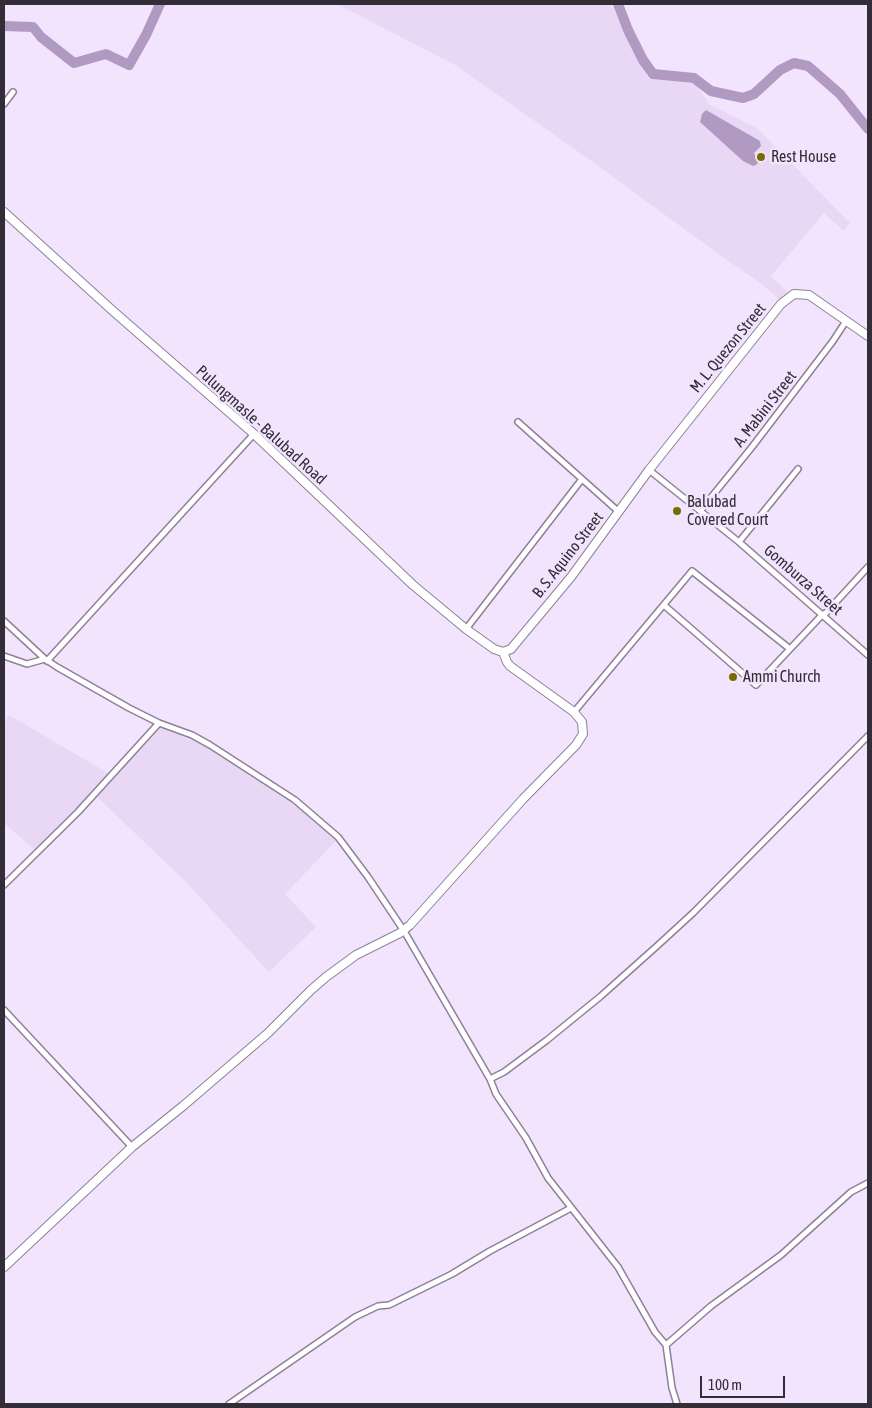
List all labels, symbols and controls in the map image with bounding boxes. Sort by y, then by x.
place label: Rest House [771,147,836,167]
marker: Rest House [755,151,767,163]
street label: M. L. Quezon Street [686,299,770,397]
street label: Pulungmasle - Balubad Road [192,361,330,489]
street label: A. Mabini Street [729,367,801,451]
place label: Balubad Covered Court [687,492,769,530]
marker: Balubad Covered Court [671,505,683,517]
street label: B. S. Aquino Street [528,508,608,602]
street label: Gomburza Street [760,541,846,619]
place label: Ammi Church [743,667,821,687]
marker: Ammi Church [727,671,739,683]
scale bar [702,1366,787,1398]
text: 100 m [708,1376,742,1393]

